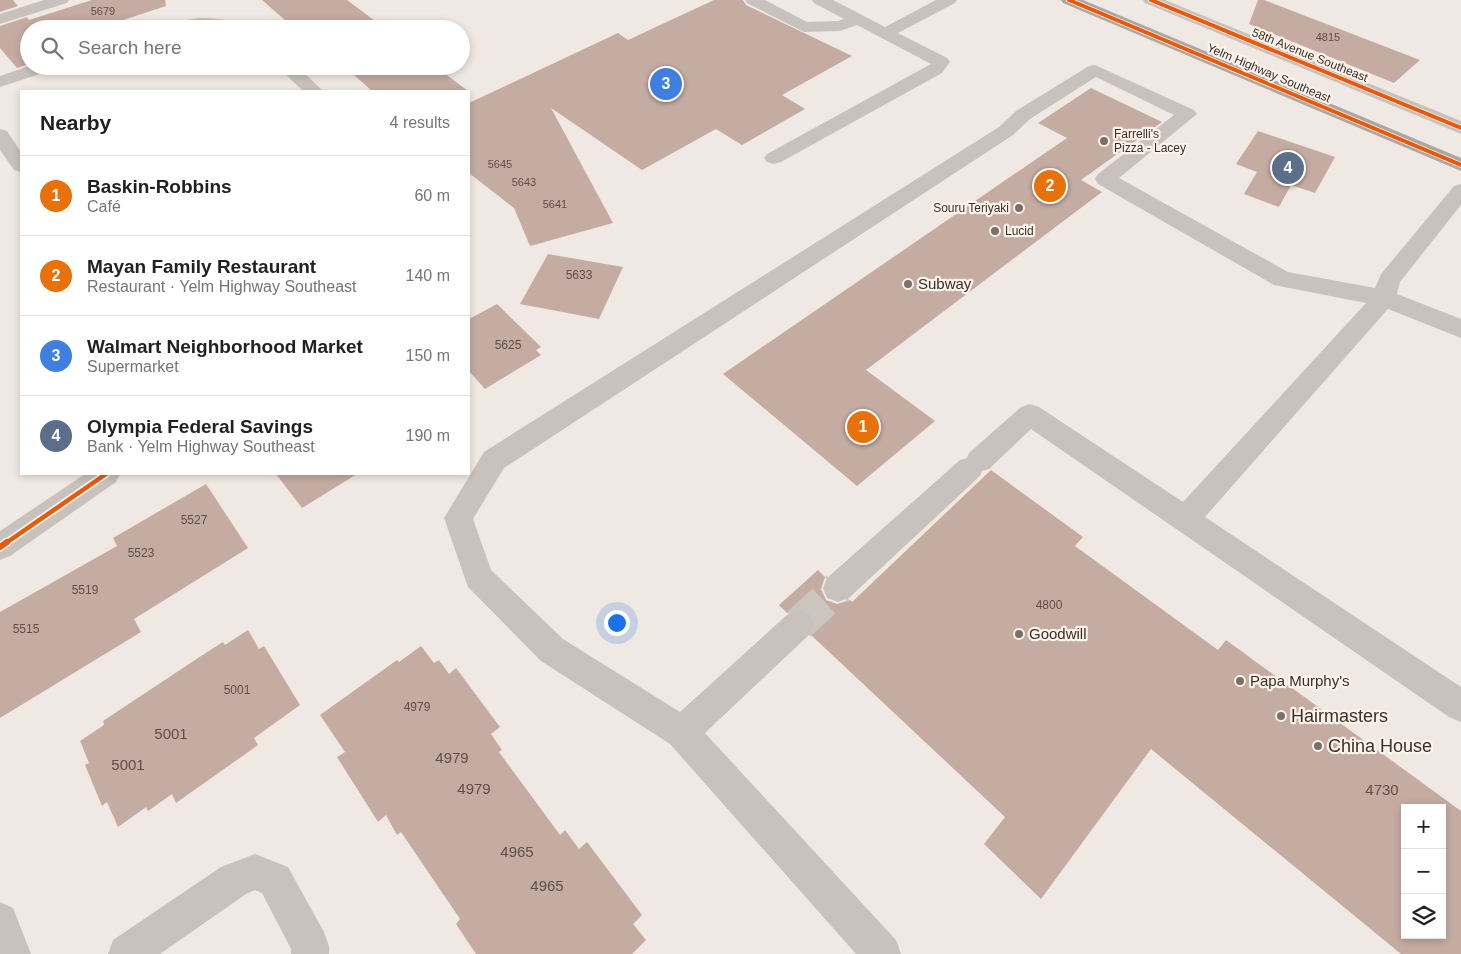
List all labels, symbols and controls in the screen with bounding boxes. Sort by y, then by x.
house number: 5679 [91,5,115,17]
search box [20,20,470,75]
street label: 58th Avenue Southeast [1250,25,1371,85]
house number: 4815 [1316,31,1340,43]
icon: search [38,34,66,62]
text: Search here [78,37,182,58]
street label: Yelm Highway Southeast [1205,41,1334,106]
pin: 3 [650,65,682,103]
text: Nearby [40,111,111,134]
text: 4 results [390,114,450,131]
place label: Farrelli's Pizza - Lacey [1114,127,1186,155]
marker: Farrelli's Pizza - Lacey [1098,135,1110,147]
pin: 4 [1272,149,1304,187]
house number: 5645 [488,158,512,170]
pin: 2 [1034,167,1066,205]
text: Baskin-Robbins [87,176,232,197]
house number: 5643 [512,176,536,188]
text: 1 [52,187,60,204]
text: 60 m [414,187,450,204]
text: Café [87,198,121,215]
house number: 5641 [543,198,567,210]
place label: Souru Teriyaki [933,201,1009,215]
marker: Souru Teriyaki [1013,202,1025,214]
place label: Lucid [1005,224,1034,238]
marker: Lucid [989,225,1001,237]
text: Mayan Family Restaurant [87,256,316,277]
text: 2 [52,267,60,284]
text: 140 m [406,267,450,284]
house number: 5633 [566,268,593,282]
place label: Subway [918,275,972,292]
text: Restaurant · Yelm Highway Southeast [87,278,356,295]
marker: Subway [902,278,914,290]
text: Walmart Neighborhood Market [87,336,363,357]
house number: 5625 [495,338,522,352]
text: 3 [52,347,60,364]
text: 150 m [406,347,450,364]
text: Supermarket [87,358,179,375]
pin: 1 [847,408,879,446]
text: Olympia Federal Savings [87,416,313,437]
text: 4 [52,427,60,444]
text: 190 m [406,427,450,444]
text: Bank · Yelm Highway Southeast [87,438,315,455]
house number: 5527 [181,513,208,527]
house number: 5523 [128,546,155,560]
house number: 5519 [72,583,99,597]
house number: 4800 [1036,598,1063,612]
your location [604,610,630,636]
house number: 5515 [13,622,40,636]
place label: Goodwill [1029,625,1087,642]
marker: Goodwill [1013,628,1025,640]
place label: Papa Murphy's [1250,672,1350,689]
marker: Papa Murphy's [1234,675,1246,687]
house number: 5001 [224,683,251,697]
house number: 4979 [404,700,431,714]
place label: Hairmasters [1291,706,1388,726]
marker: Hairmasters [1275,710,1287,722]
house number: 5001 [154,725,188,742]
place label: China House [1328,736,1432,756]
marker: China House [1312,740,1324,752]
house number: 4979 [435,749,469,766]
house number: 5001 [111,756,145,773]
house number: 4979 [457,780,491,797]
house number: 4730 [1365,781,1399,798]
map controls [1401,804,1446,939]
button: + [1401,804,1446,849]
house number: 4965 [500,843,534,860]
button: − [1401,849,1446,894]
house number: 4965 [530,877,564,894]
button: layers [1401,894,1446,939]

